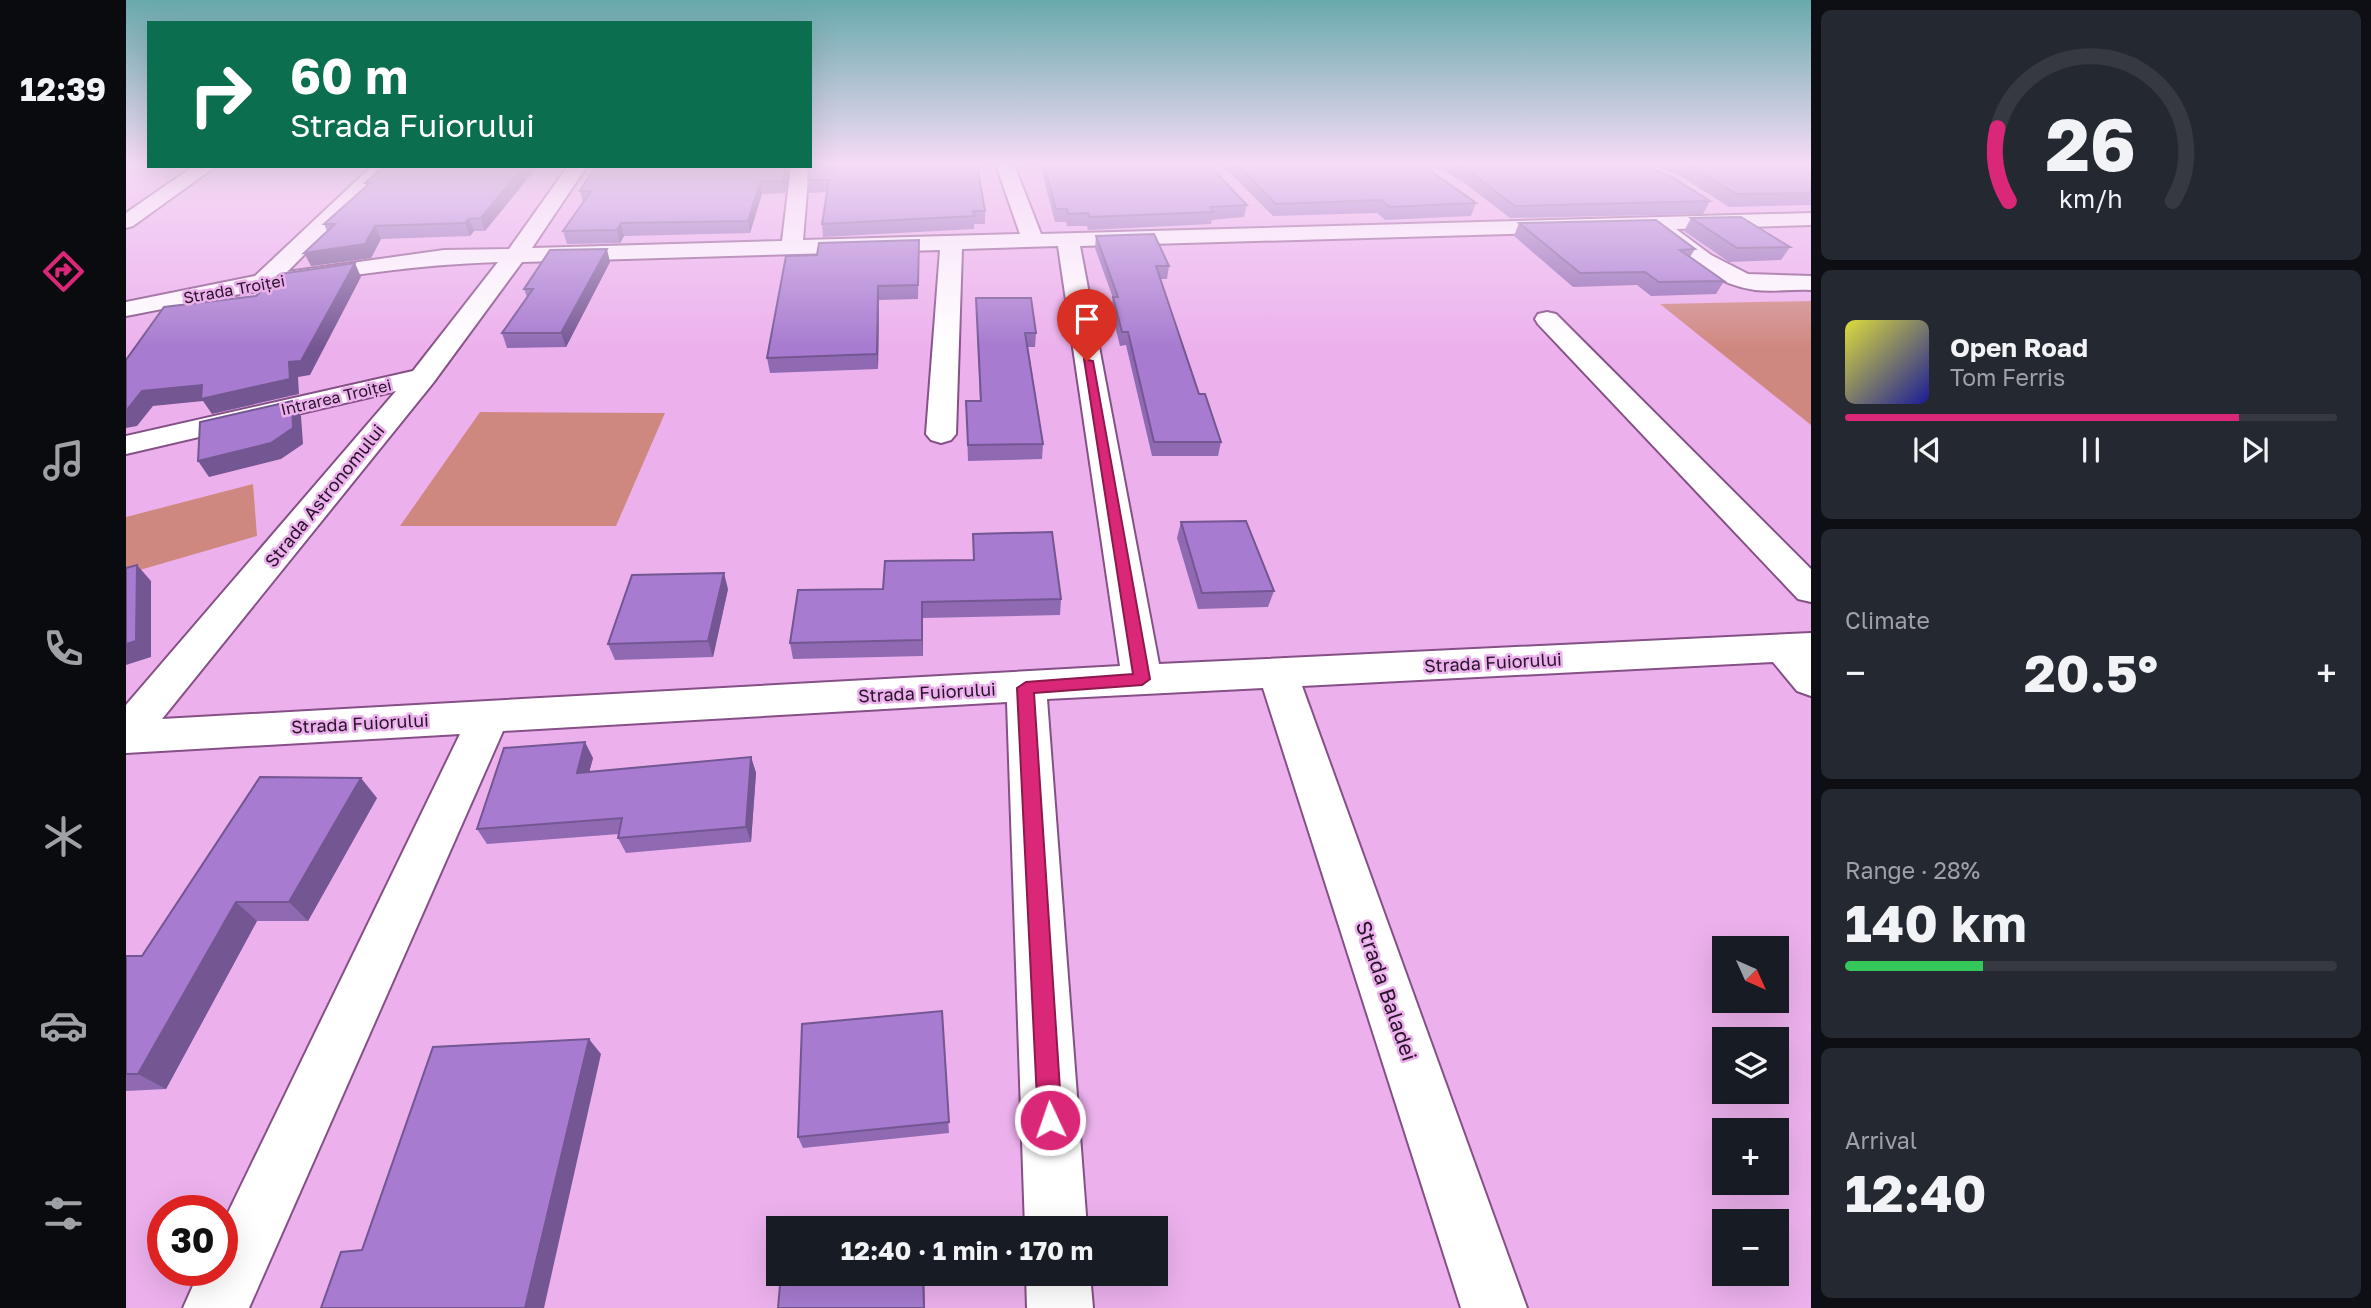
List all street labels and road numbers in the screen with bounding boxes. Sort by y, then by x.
street label: Strada Troiței [182,270,286,308]
street label: Intrarea Troiței [279,375,393,419]
street label: Strada Astronomului [260,419,389,571]
street label: Strada Fuiorului [1424,647,1562,677]
street label: Strada Fuiorului [858,677,996,707]
street label: Strada Fuiorului [291,708,429,738]
street label: Strada Baladei [1351,917,1423,1064]

